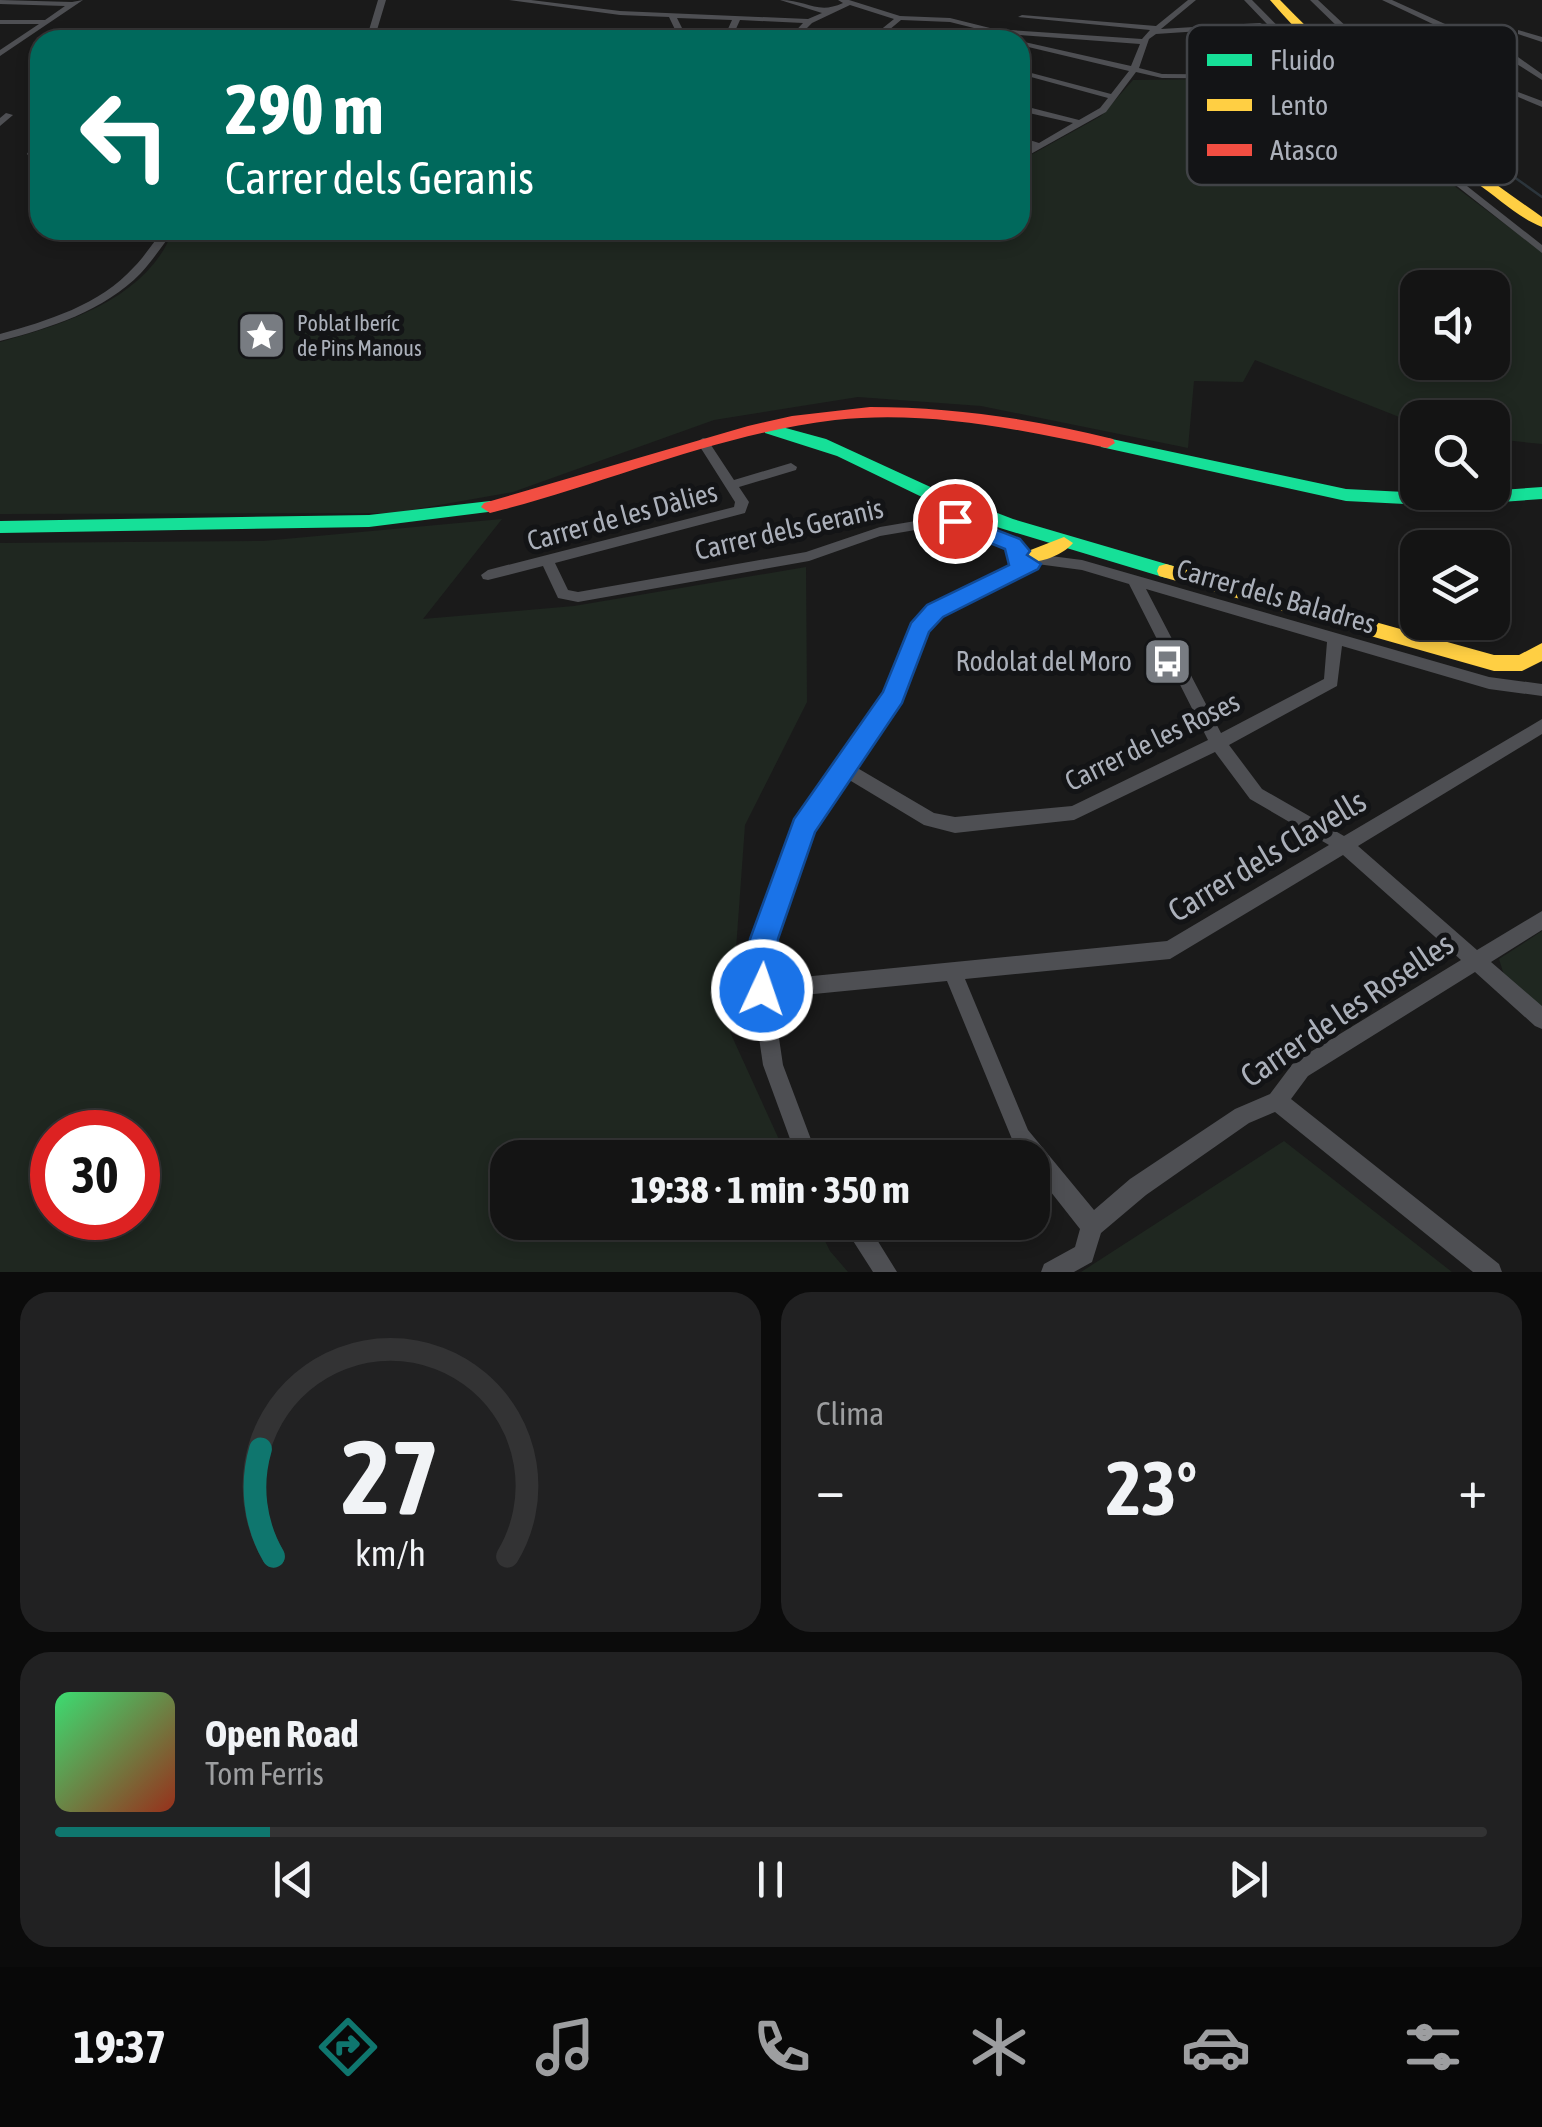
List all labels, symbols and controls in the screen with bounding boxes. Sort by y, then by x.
legend [1187,25,1517,185]
text: Fluido [1270,44,1335,76]
text: 290 m [225,69,384,149]
icon: left [60,70,190,200]
text: Lento [1270,89,1328,121]
text: Atasco [1270,134,1338,166]
text: Carrer dels Geranis [225,152,534,204]
map controls [1400,270,1510,640]
button: sound [1400,270,1510,380]
place icon: Poblat Iberíc de Pins Manous [236,310,288,362]
place label: Poblat Iberíc de Pins Manous [297,310,422,361]
button: search [1400,400,1510,510]
street label: Carrer de les Dàlies [523,475,721,557]
pin [913,479,998,564]
street label: Carrer dels Geranis [692,492,886,566]
icon: arrive [928,494,983,549]
button: layers [1400,530,1510,640]
street label: Carrer dels Baladres [1173,552,1379,640]
bus stop icon: Rodolat del Moro [1141,635,1193,687]
place label: Rodolat del Moro [955,645,1132,677]
street label: Carrer de les Roses [1060,685,1244,797]
street label: Carrer dels Clavells [1161,782,1372,929]
street label: Carrer de les Roselles [1233,925,1460,1094]
position arrow [710,938,814,1042]
speed limit sign: 30 [30,1110,160,1240]
text: 19:38 · 1 min · 350 m [630,1168,910,1211]
text: Clima [816,1395,884,1432]
text: 27 [342,1417,439,1536]
text: 23° [1106,1445,1197,1531]
text: − [816,1457,845,1520]
text: + [1458,1457,1487,1520]
text: km/h [355,1533,426,1574]
text: Open Road [205,1712,359,1755]
text: Tom Ferris [205,1755,324,1792]
icon: previous [266,1852,321,1907]
icon: pause [743,1852,798,1907]
icon: next [1221,1852,1276,1907]
icon: directions [313,2012,383,2082]
icon: music [530,2012,600,2082]
icon: phone [747,2012,817,2082]
icon: climate [964,2012,1034,2082]
icon: car [1181,2012,1251,2082]
icon: filters [1398,2012,1468,2082]
text: 19:37 [74,2021,166,2073]

